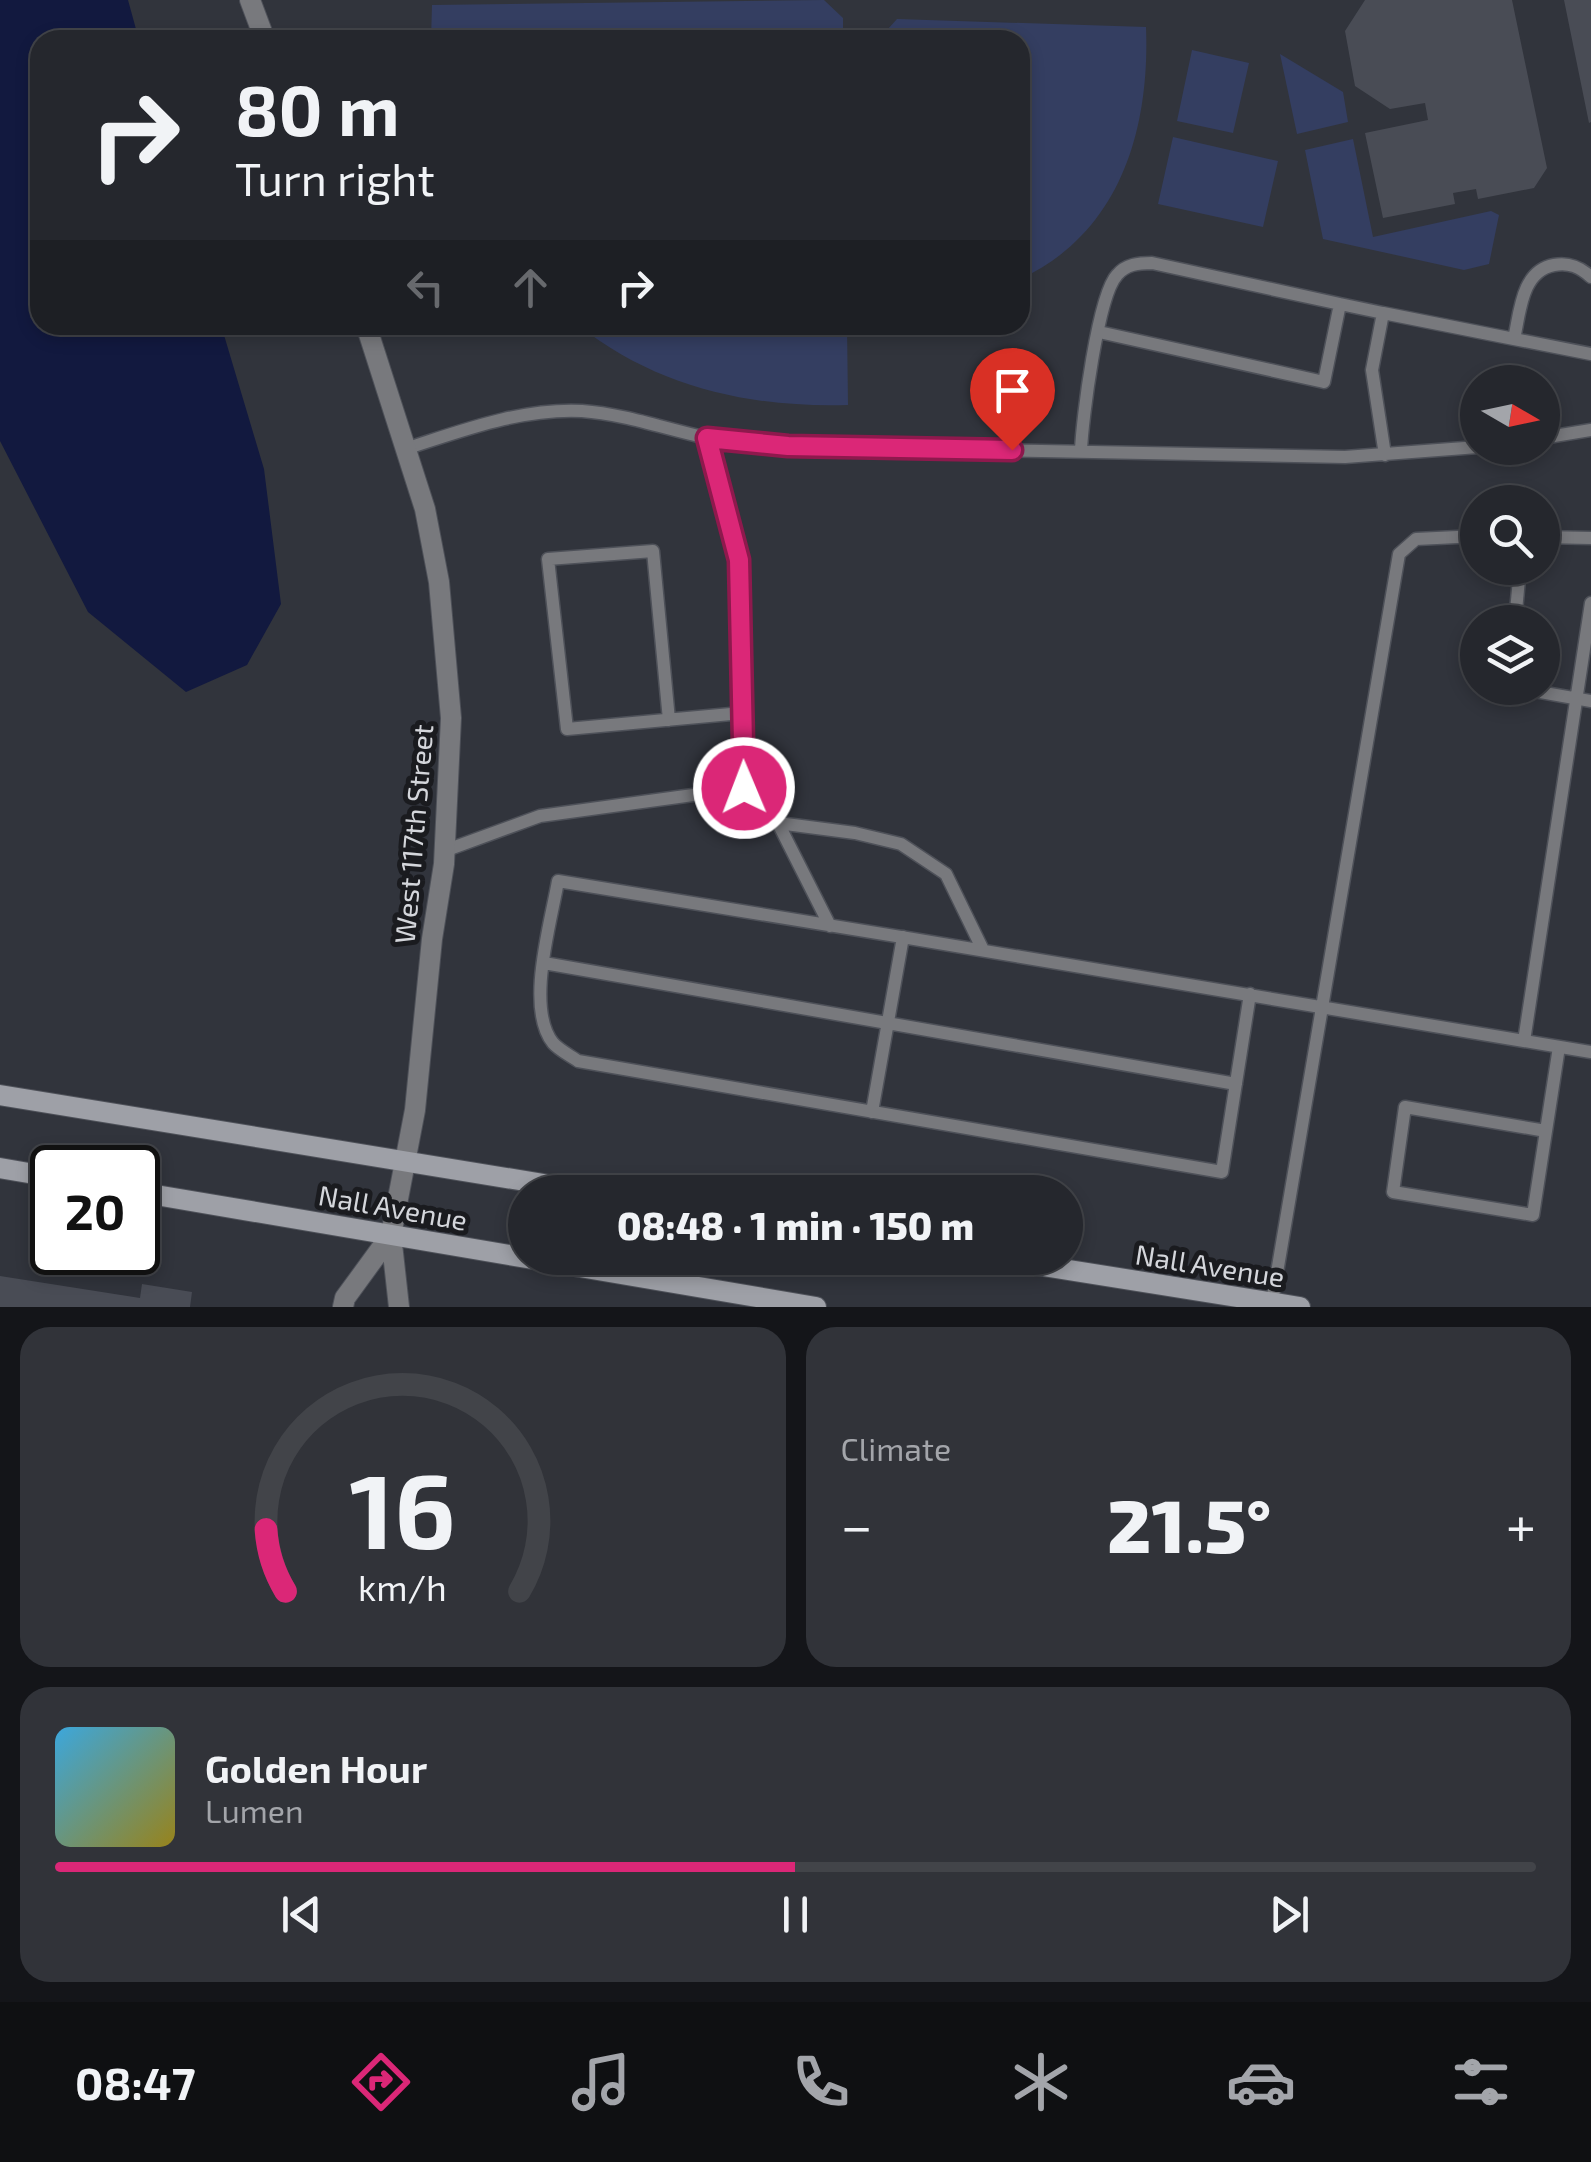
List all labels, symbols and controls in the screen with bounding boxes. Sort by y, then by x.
text: 80 m [235,66,400,150]
icon: right [70,70,200,200]
text: Turn right [235,151,435,205]
icon: left [398,260,453,315]
icon: ahead [503,260,558,315]
icon: right [608,260,663,315]
pin [970,348,1055,451]
icon: arrive [985,363,1040,418]
north arrow [1460,365,1560,465]
map controls [1460,365,1560,705]
button: search [1460,485,1560,585]
button: layers [1460,605,1560,705]
street label: West 117th Street [386,723,440,945]
position arrow [692,736,796,840]
speed limit sign: 20 [30,1145,160,1275]
street label: Nall Avenue [316,1177,470,1237]
text: 08:48 · 1 min · 150 m [617,1202,974,1248]
street label: Nall Avenue [1133,1236,1287,1294]
text: Climate [841,1429,951,1467]
text: 16 [350,1445,456,1570]
text: 21.5° [1107,1478,1271,1568]
text: − [841,1491,873,1557]
text: + [1506,1491,1536,1557]
text: km/h [358,1565,447,1608]
text: Golden Hour [205,1745,427,1791]
text: Lumen [205,1791,304,1829]
icon: previous [274,1887,329,1942]
icon: pause [768,1887,823,1942]
icon: next [1262,1887,1317,1942]
icon: directions [346,2047,416,2117]
icon: music [566,2047,636,2117]
icon: phone [786,2047,856,2117]
icon: climate [1006,2047,1076,2117]
icon: car [1226,2047,1296,2117]
icon: filters [1446,2047,1516,2117]
text: 08:47 [75,2055,195,2109]

